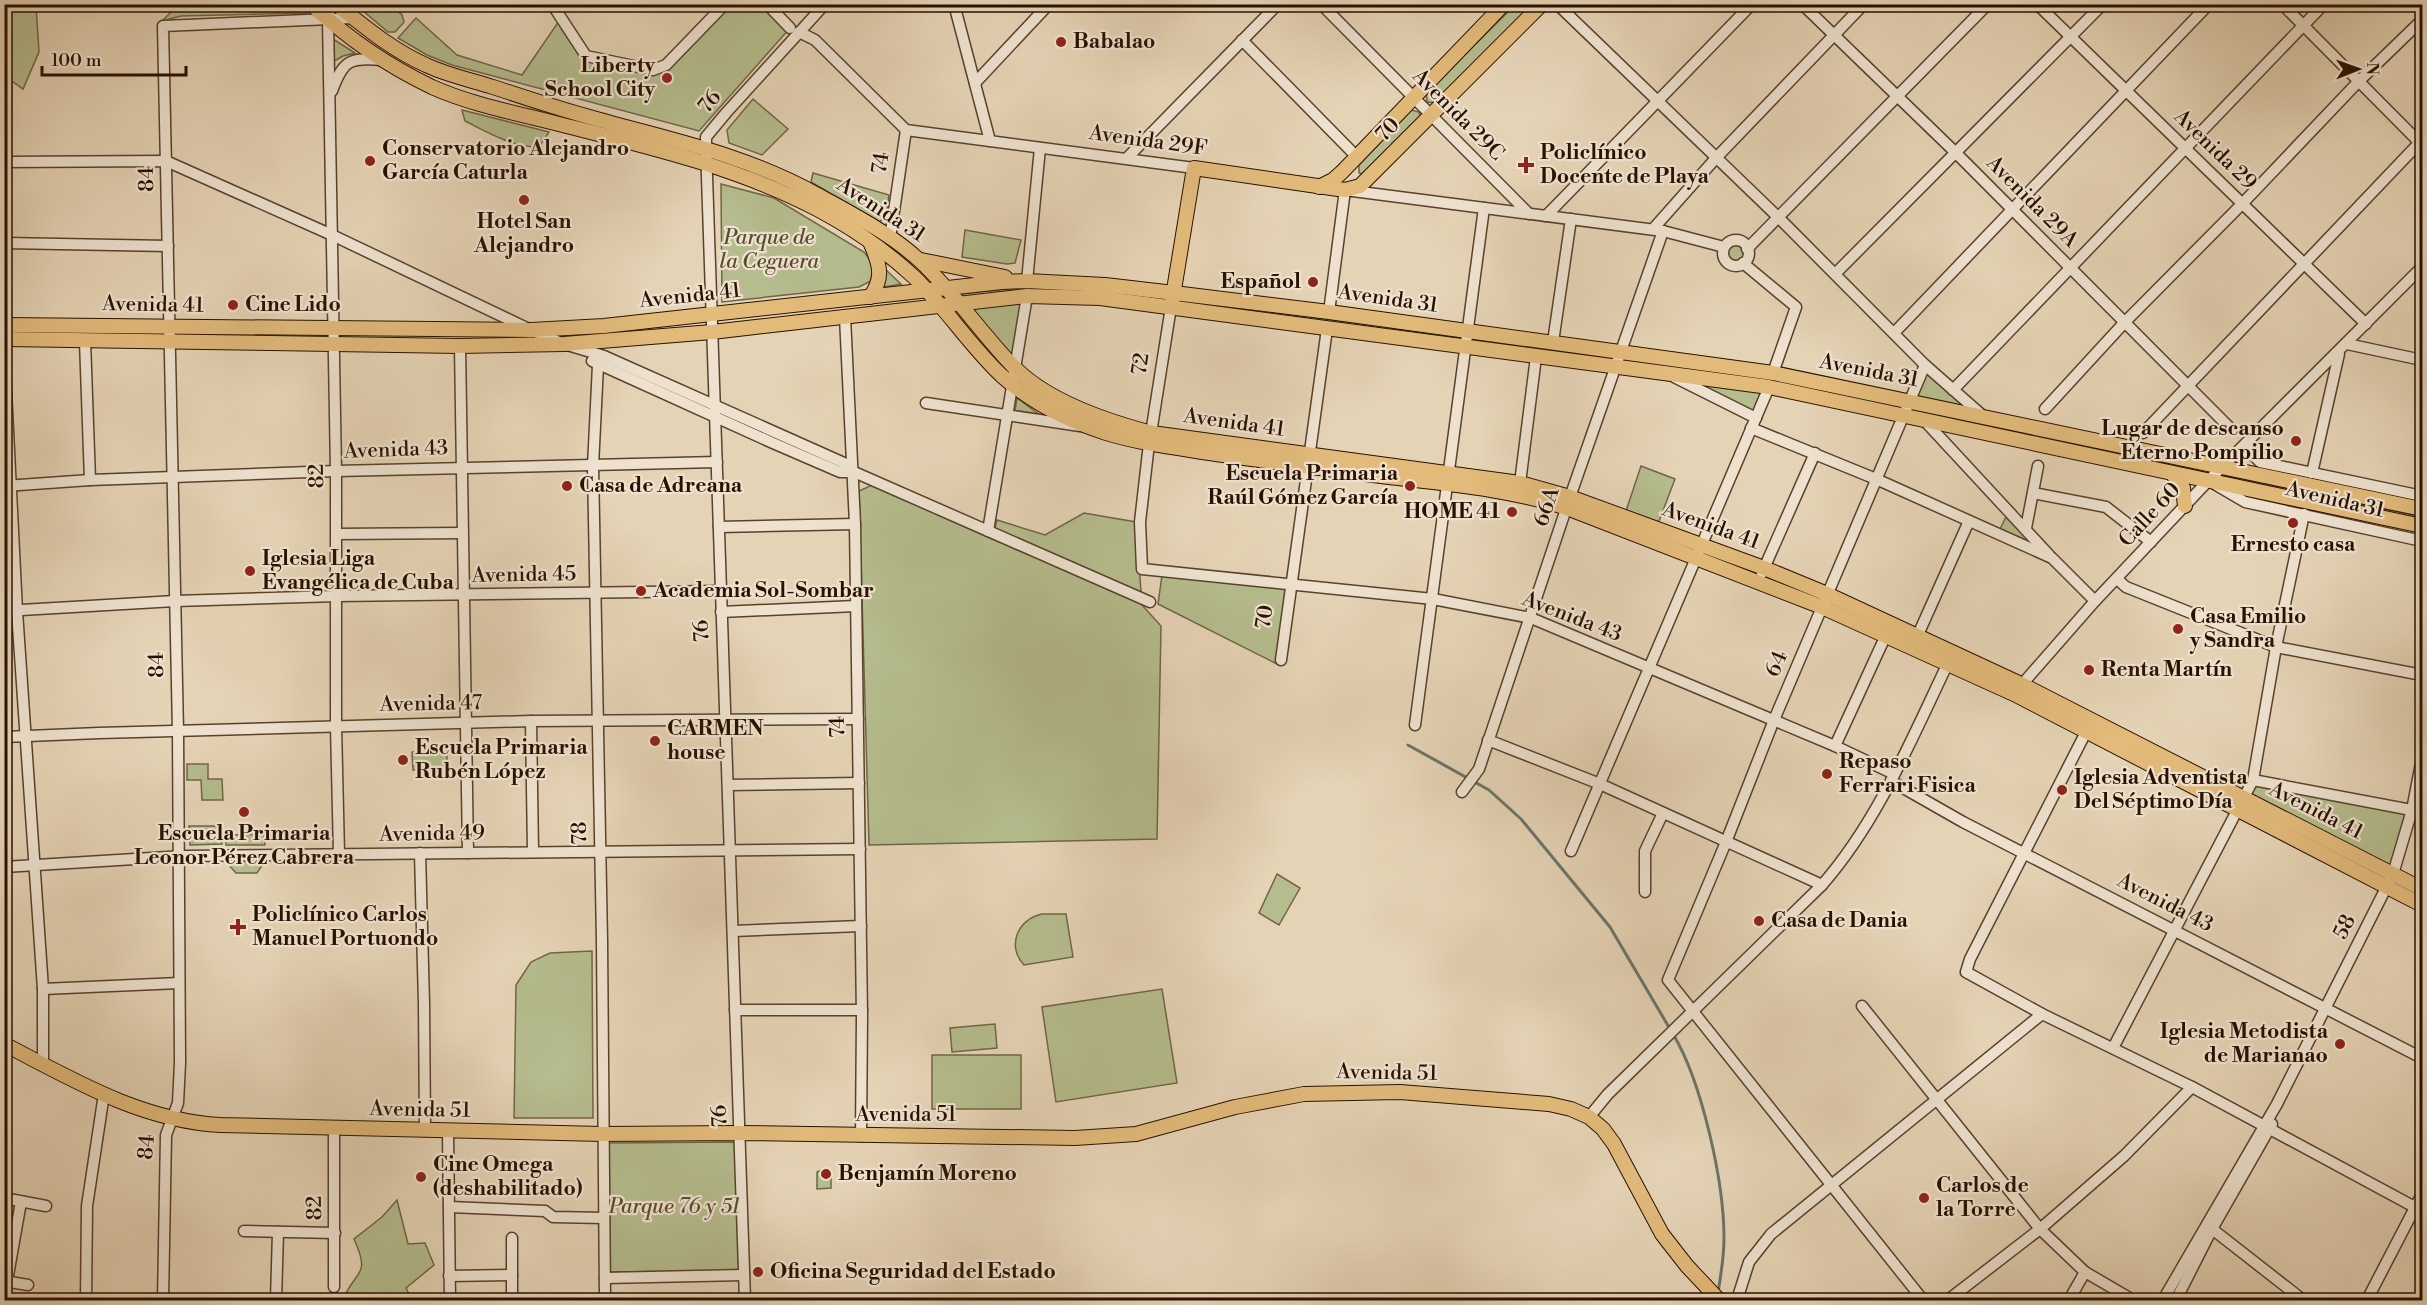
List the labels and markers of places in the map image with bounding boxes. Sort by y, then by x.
place label: Babalao [1073,29,1155,55]
marker: Babalao [1054,35,1068,49]
place label: Liberty School City [545,53,655,103]
marker: Liberty School City [660,71,674,85]
place label: Conservatorio Alejandro García Caturla [382,136,629,186]
place label: Policlínico Docente de Playa [1540,140,1710,190]
marker: Conservatorio Alejandro García Caturla [363,154,377,168]
marker: Policlínico Docente de Playa [1517,156,1535,174]
marker: Hotel San Alejandro [517,193,531,207]
place label: Hotel San Alejandro [473,209,574,259]
place label: Español [1221,269,1301,295]
marker: Español [1306,275,1320,289]
place label: Cine Lido [245,292,341,318]
marker: Cine Lido [226,298,240,312]
place label: Lugar de descanso Eterno Pompilio [2101,416,2284,466]
marker: Lugar de descanso Eterno Pompilio [2289,434,2303,448]
place label: Escuela Primaria Raúl Gómez García [1207,461,1399,511]
place label: Casa de Adreana [579,473,743,499]
marker: Casa de Adreana [560,479,574,493]
marker: Escuela Primaria Raúl Gómez García [1403,479,1417,493]
place label: HOME 41 [1404,499,1500,525]
marker: HOME 41 [1505,505,1519,519]
marker: Ernesto casa [2286,516,2300,530]
place label: Ernesto casa [2231,532,2356,558]
place label: Iglesia Liga Evangélica de Cuba [262,546,455,596]
marker: Iglesia Liga Evangélica de Cuba [243,564,257,578]
place label: Academia Sol-Sombar [652,578,874,604]
marker: Academia Sol-Sombar [634,584,648,598]
place label: Casa Emilio y Sandra [2189,604,2306,654]
marker: Casa Emilio y Sandra [2171,622,2185,636]
place label: Renta Martín [2101,657,2232,683]
marker: Renta Martín [2082,663,2096,677]
place label: CARMEN house [667,716,764,766]
marker: CARMEN house [648,734,662,748]
place label: Escuela Primaria Rubén López [415,735,588,785]
place label: Repaso Ferrari Fisica [1839,749,1977,799]
marker: Escuela Primaria Rubén López [396,753,410,767]
place label: Iglesia Adventista Del Séptimo Día [2074,765,2248,815]
marker: Repaso Ferrari Fisica [1820,767,1834,781]
marker: Iglesia Adventista Del Séptimo Día [2055,783,2069,797]
marker: Escuela Primaria Leonor Pérez Cabrera [237,805,251,819]
place label: Escuela Primaria Leonor Pérez Cabrera [134,821,355,871]
place label: Policlínico Carlos Manuel Portuondo [252,902,438,952]
place label: Casa de Dania [1771,908,1909,934]
marker: Casa de Dania [1752,914,1766,928]
marker: Policlínico Carlos Manuel Portuondo [229,918,247,936]
place label: Iglesia Metodista de Marianao [2160,1019,2329,1069]
marker: Iglesia Metodista de Marianao [2333,1037,2347,1051]
place label: Cine Omega (deshabilitado) [433,1152,582,1202]
place label: Benjamín Moreno [838,1161,1017,1187]
marker: Benjamín Moreno [819,1167,833,1181]
marker: Cine Omega (deshabilitado) [414,1170,428,1184]
place label: Carlos de la Torre [1936,1173,2029,1223]
marker: Carlos de la Torre [1917,1191,1931,1205]
place label: Oficina Seguridad del Estado [770,1259,1056,1285]
marker: Oficina Seguridad del Estado [751,1265,765,1279]

